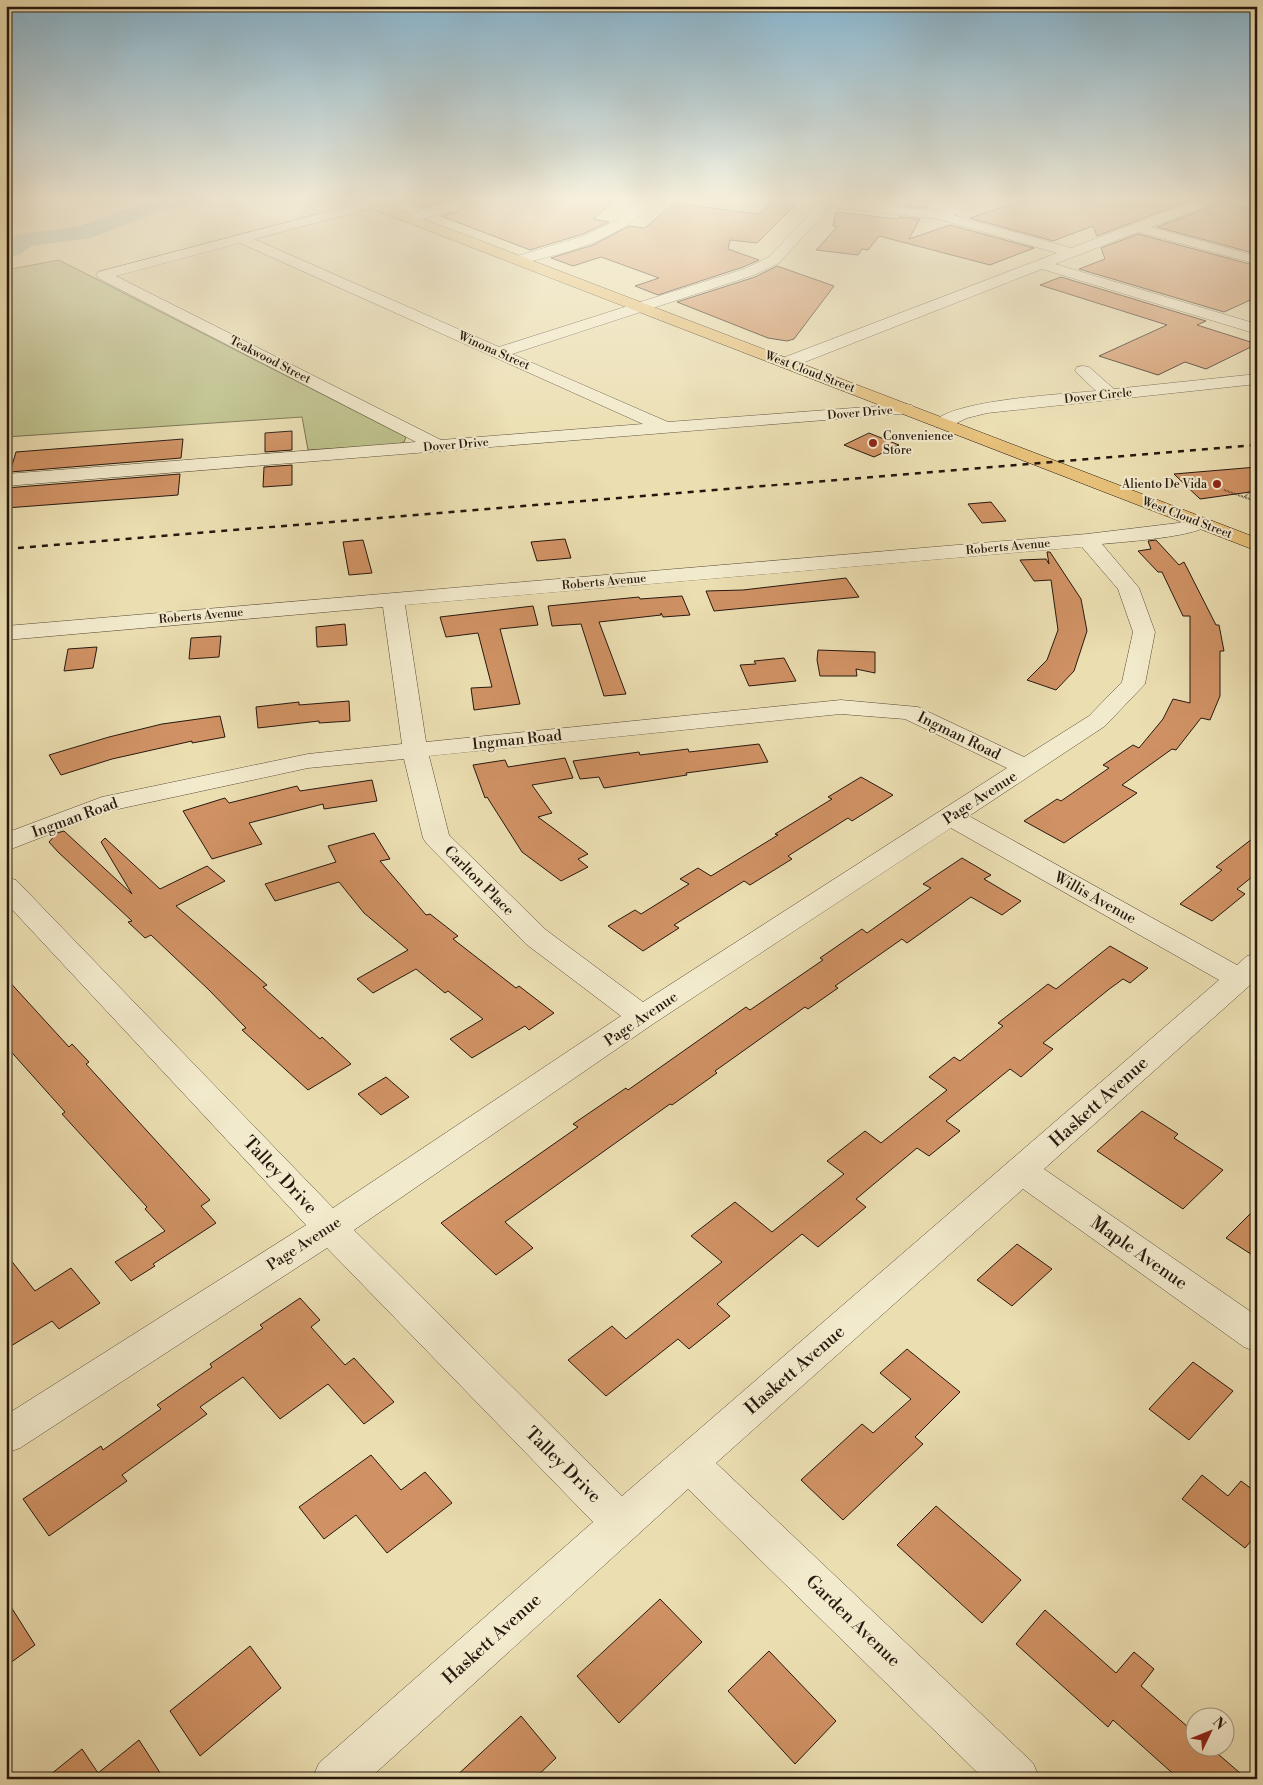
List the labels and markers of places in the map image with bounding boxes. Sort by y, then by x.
place label: Convenience Store [883,429,953,458]
marker: Convenience Store [867,437,879,449]
place label: Aliento De Vida [1121,477,1208,492]
marker: Aliento De Vida [1211,478,1223,490]

